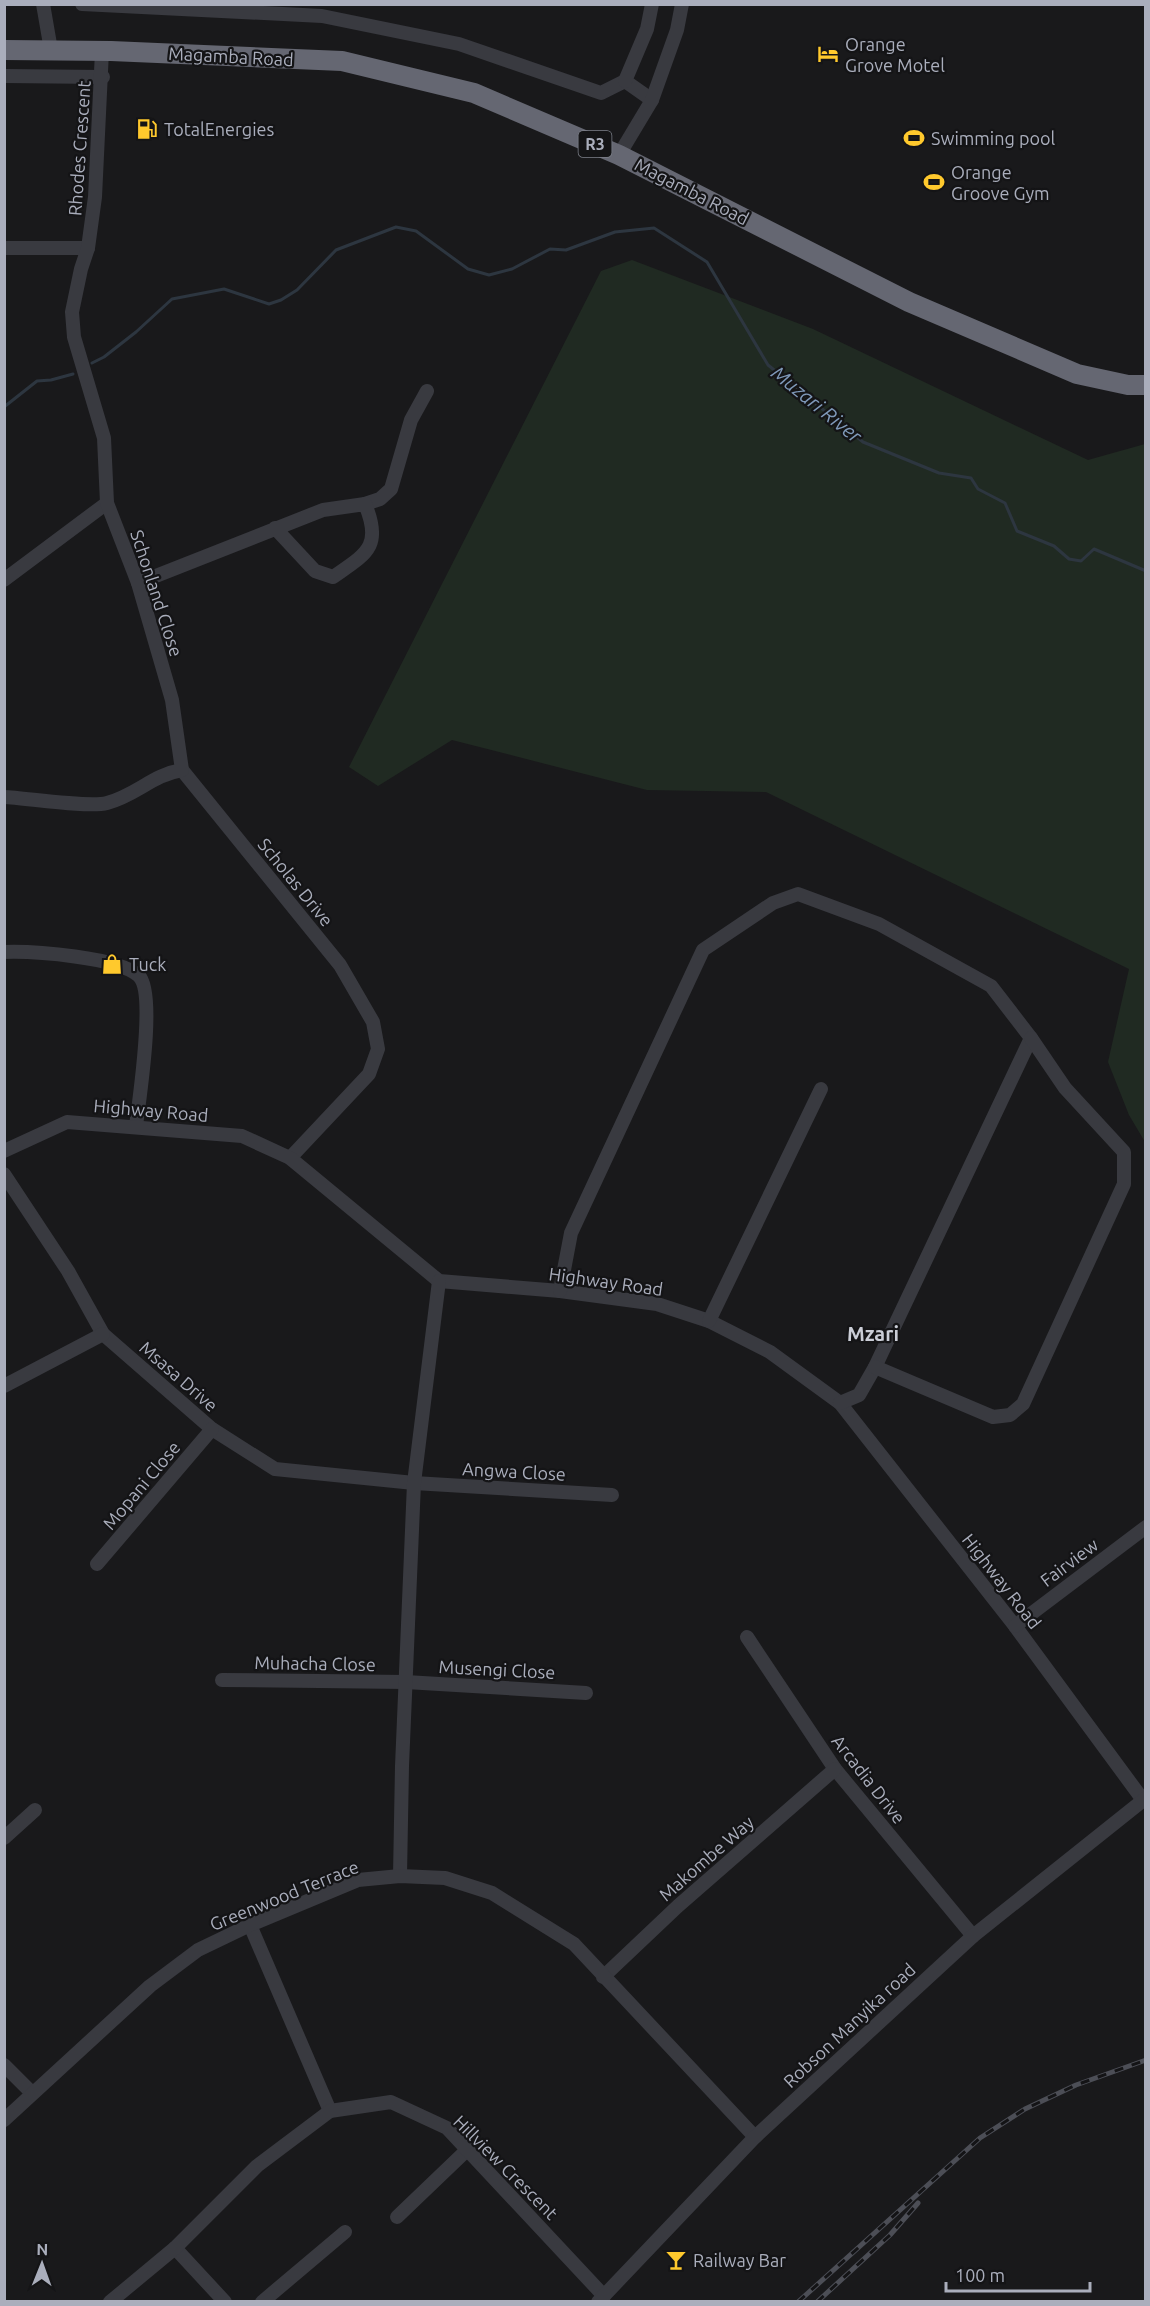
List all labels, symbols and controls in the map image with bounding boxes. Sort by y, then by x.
place label: Orange Grove Motel [845,34,945,75]
hotel icon: Orange Grove Motel [816,42,840,66]
street label: Magamba Road [168,43,294,69]
street label: Rhodes Crescent [64,80,94,216]
fuel station icon: TotalEnergies [135,117,159,141]
place label: TotalEnergies [164,119,274,139]
sports icon: Swimming pool [902,126,926,150]
place label: Swimming pool [931,128,1056,148]
road number: R3 [578,131,612,157]
street label: Magamba Road [632,154,752,228]
place label: Orange Groove Gym [951,162,1050,203]
sports icon: Orange Groove Gym [922,170,946,194]
water label: Muzari River [767,361,868,448]
street label: Schonland Close [127,527,187,659]
street label: Scholas Drive [255,834,337,930]
shop icon: Tuck [100,952,124,976]
place label: Tuck [129,954,166,974]
street label: Highway Road [93,1095,209,1125]
street label: Highway Road [548,1263,664,1299]
district label: Mzari [847,1322,899,1345]
street label: Msasa Drive [136,1337,222,1415]
street label: Mopani Close [98,1437,184,1533]
street label: Angwa Close [462,1458,566,1484]
street label: Highway Road [959,1530,1045,1632]
street label: Fairview [1036,1534,1102,1590]
street label: Muhacha Close [254,1652,376,1674]
street label: Musengi Close [438,1656,556,1682]
street label: Arcadia Drive [828,1731,910,1827]
street label: Makombe Way [655,1811,758,1904]
street label: Greenwood Terrace [207,1856,361,1934]
street label: Robson Manyika road [779,1959,919,2091]
street label: Hillview Crescent [450,2111,562,2223]
north arrow [12,2234,72,2294]
text: N [36,2240,48,2258]
bar icon: Railway Bar [664,2248,688,2272]
place label: Railway Bar [693,2250,786,2270]
scale bar [946,2255,1090,2293]
text: 100 m [955,2265,1005,2285]

